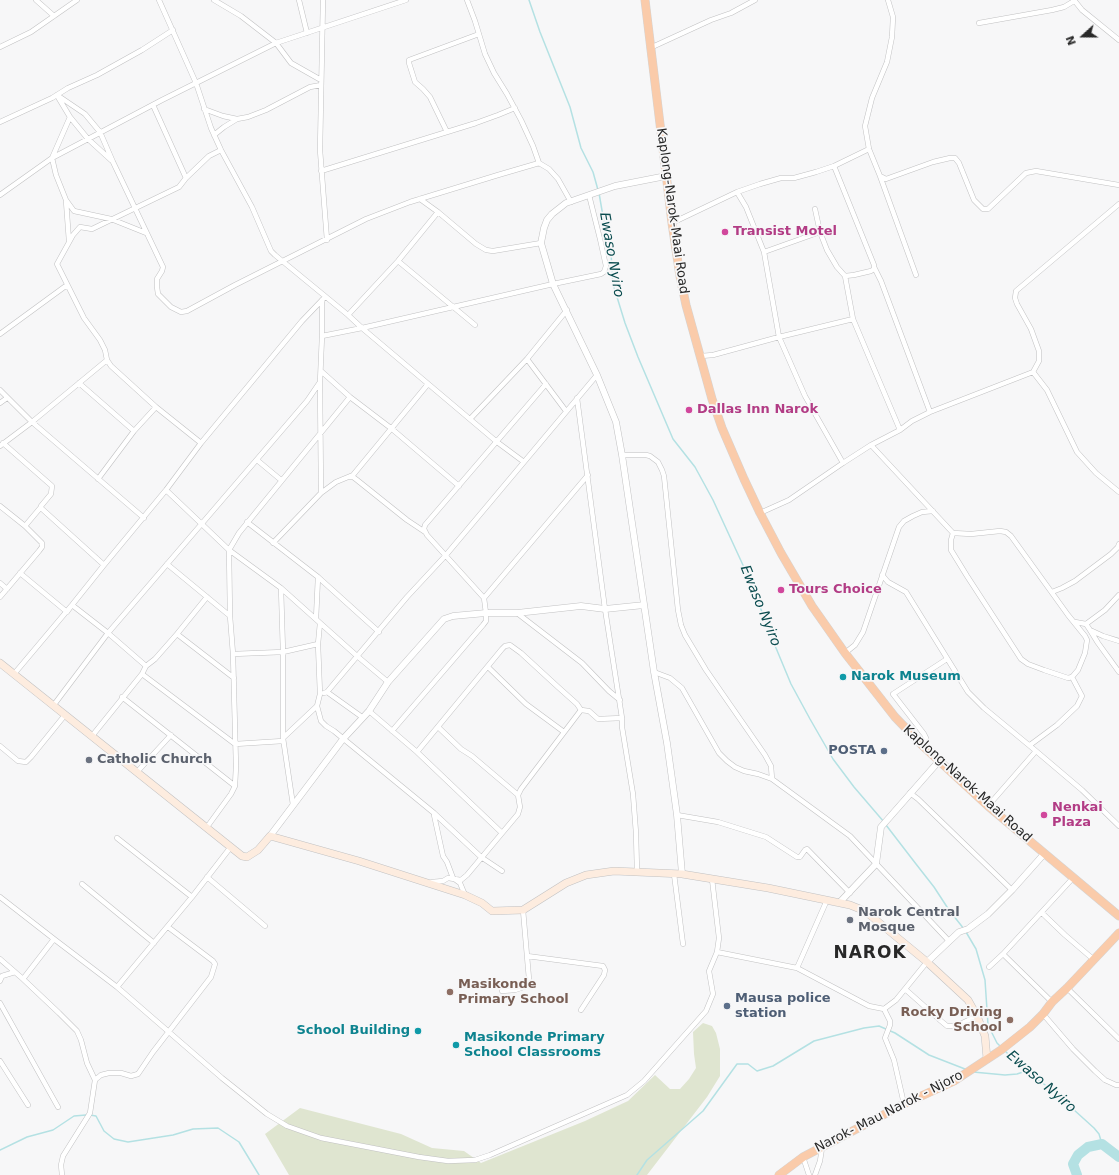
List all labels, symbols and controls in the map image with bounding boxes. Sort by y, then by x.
north arrow [1063,16,1103,56]
text: N [1064,34,1079,47]
street label: Kaplong-Narok-Maai Road [653,127,691,295]
water label: Ewaso Nyiro [595,211,627,299]
place label: Transist Motel [733,224,837,240]
marker: Transist Motel [720,227,730,237]
place label: Dallas Inn Narok [697,402,818,418]
marker: Dallas Inn Narok [684,405,694,415]
water label: Ewaso Nyiro [736,563,784,649]
place label: Tours Choice [789,582,882,598]
marker: Tours Choice [776,585,786,595]
place label: Narok Museum [851,669,961,685]
marker: Narok Museum [838,672,848,682]
street label: Kaplong-Narok-Maai Road [899,722,1035,846]
place label: POSTA [828,743,876,759]
marker: POSTA [879,746,889,756]
place label: Catholic Church [97,752,212,768]
marker: Catholic Church [84,755,94,765]
place label: Nenkai Plaza [1052,800,1103,831]
marker: Nenkai Plaza [1039,810,1049,820]
place label: Narok Central Mosque [858,905,960,936]
marker: Narok Central Mosque [845,915,855,925]
district label: NAROK [833,944,907,964]
place label: Masikonde Primary School [458,977,569,1008]
marker: Masikonde Primary School [445,987,455,997]
place label: Mausa police station [735,991,831,1022]
marker: Mausa police station [722,1001,732,1011]
place label: Rocky Driving School [901,1005,1002,1036]
marker: Rocky Driving School [1005,1015,1015,1025]
place label: School Building [296,1023,410,1039]
marker: School Building [413,1026,423,1036]
place label: Masikonde Primary School Classrooms [464,1030,605,1061]
marker: Masikonde Primary School Classrooms [451,1040,461,1050]
water label: Ewaso Nyiro [1003,1047,1079,1117]
street label: Narok- Mau Narok - Njoro [812,1068,966,1156]

